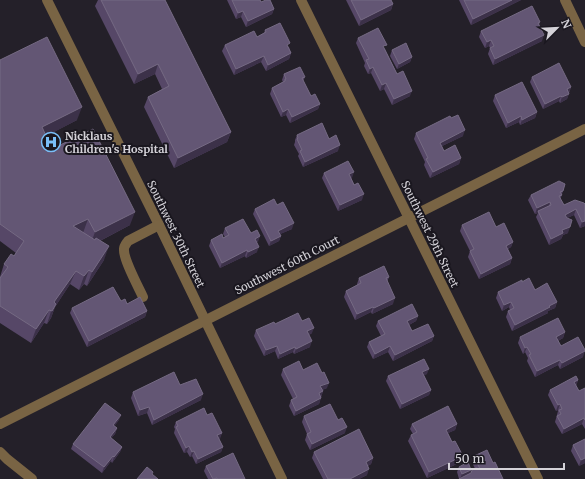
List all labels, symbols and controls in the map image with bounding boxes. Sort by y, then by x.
north arrow [537,8,577,48]
text: N [558,17,574,31]
place label: Nicklaus Children's Hospital [65,129,168,156]
hospital icon: Nicklaus Children's Hospital [40,131,62,153]
street label: Southwest 30th Street [144,178,208,290]
street label: Southwest 29th Street [398,178,462,290]
street label: Southwest 60th Court [232,232,342,298]
scale bar [449,445,564,471]
text: 50 m [455,451,484,466]

